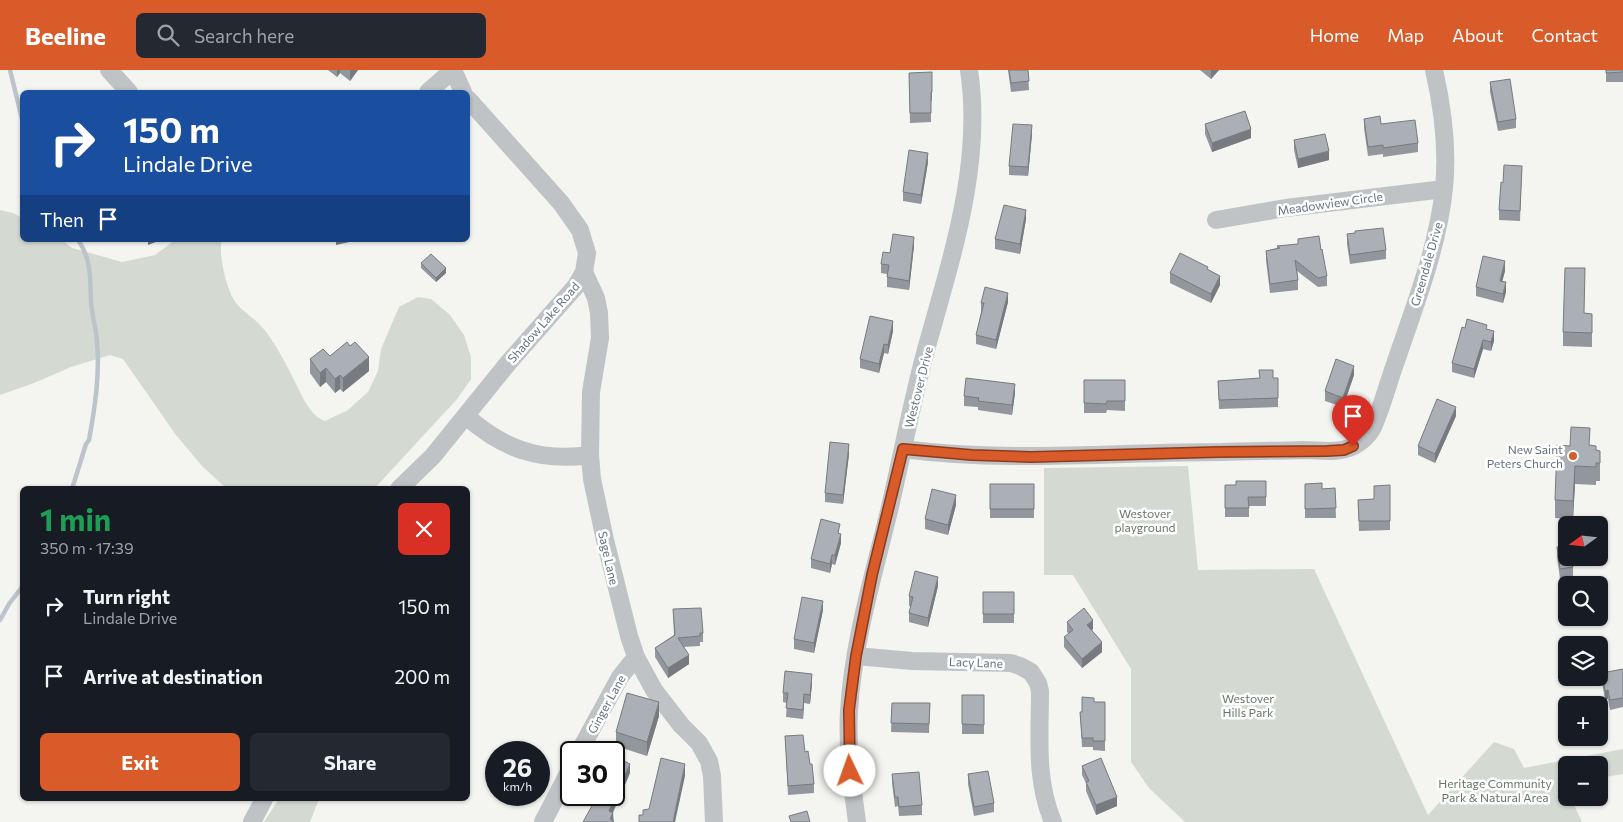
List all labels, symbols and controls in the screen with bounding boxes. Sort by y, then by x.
search box [136,13,486,58]
text: Beeline [25,21,106,50]
icon: search [154,21,182,49]
text: Search here [194,24,294,47]
text: Home [1310,24,1359,46]
text: Map [1387,24,1424,46]
text: About [1452,24,1504,46]
text: Contact [1532,24,1598,46]
text: 150 m [123,107,220,150]
icon: right [40,110,105,175]
text: Lindale Drive [123,150,253,177]
street label: Meadowview Circle [1276,189,1384,217]
icon: arrive [94,205,122,233]
text: Then [40,208,84,231]
street label: Greendale Drive [1407,220,1445,308]
street label: Shadow Lake Road [504,279,582,365]
street label: Westover Drive [901,345,935,429]
pin [1332,395,1374,446]
icon: arrive [1339,402,1367,430]
place label: New Saint Peters Church [1487,442,1563,470]
marker: New Saint Peters Church [1567,450,1579,462]
text: 1 min [40,500,111,537]
button: close [398,503,450,555]
park label: Westover playground [1114,506,1176,534]
north arrow [1558,516,1608,566]
map controls [1558,516,1608,806]
street label: Sage Lane [596,530,622,586]
text: 350 m · 17:39 [40,538,134,557]
button: search [1558,576,1608,626]
text: Turn right [83,585,170,608]
icon: right [40,592,68,620]
text: 150 m [398,595,450,618]
text: Lindale Drive [83,608,177,627]
button: layers [1558,636,1608,686]
street label: Lacy Lane [949,654,1003,670]
icon: arrive [40,662,68,690]
text: Arrive at destination [83,665,263,688]
text: 200 m [395,665,450,688]
street label: Ginger Lane [584,672,628,736]
park label: Westover Hills Park [1222,691,1274,719]
button: + [1558,696,1608,746]
button: Exit [40,733,240,791]
button: Share [250,733,450,791]
speed limit sign: 30 [560,741,625,806]
position arrow [823,744,875,796]
text: 26 [503,752,532,782]
button: − [1558,756,1608,806]
park label: Heritage Community Park & Natural Area [1438,776,1552,804]
text: km/h [503,779,532,793]

